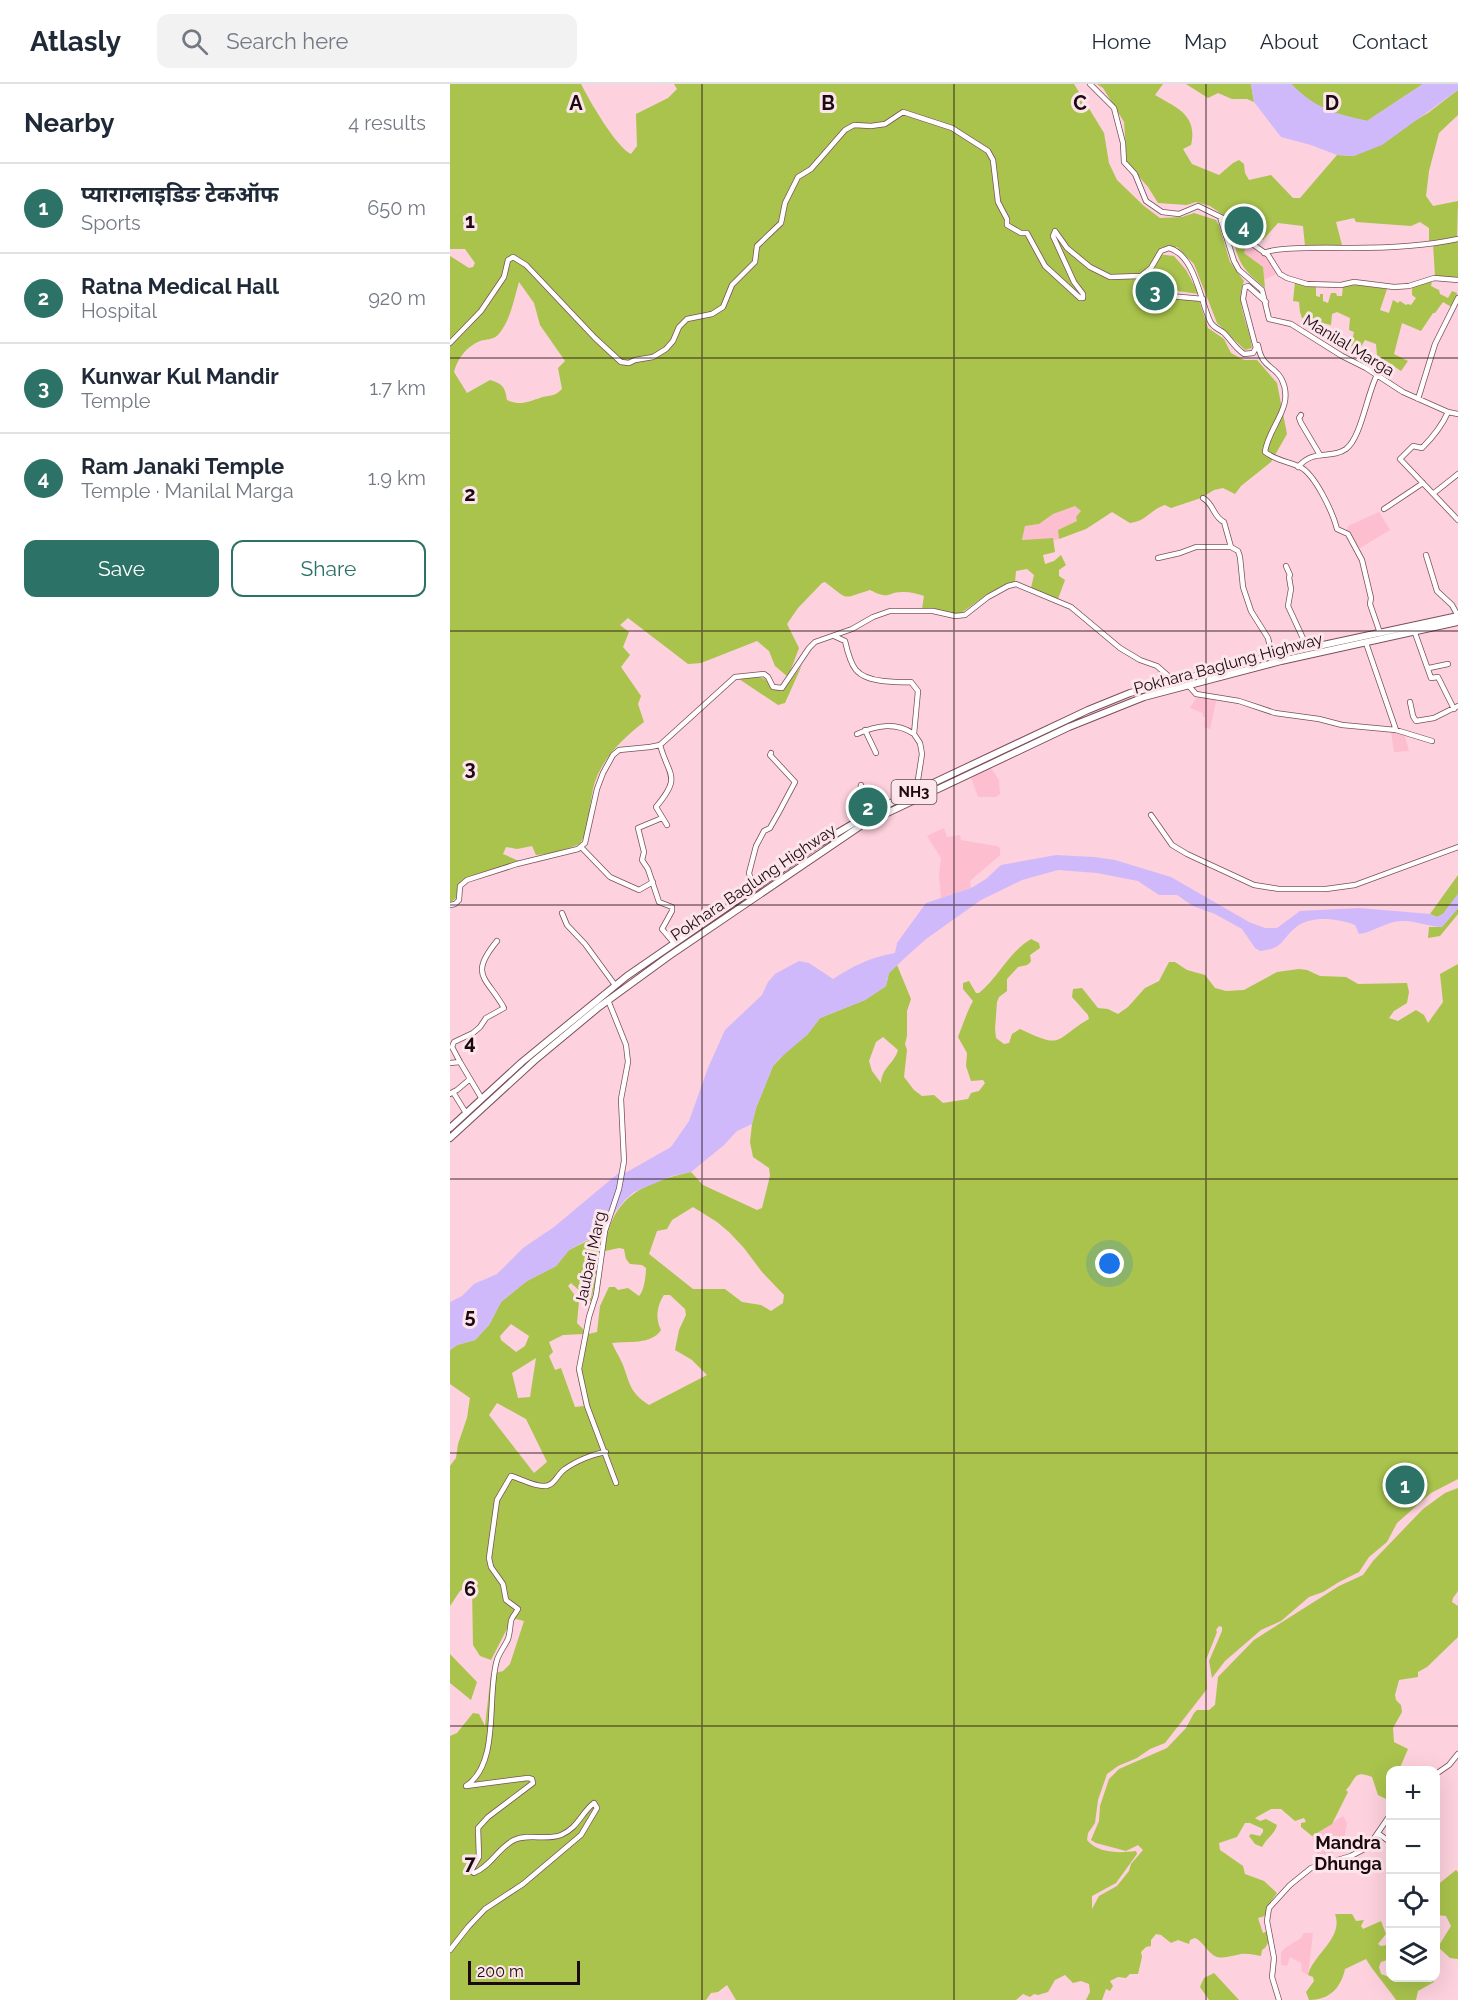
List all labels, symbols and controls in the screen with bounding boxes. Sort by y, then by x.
search box [157,14,577,68]
text: Atlasly [30,25,121,58]
icon: search [178,25,211,58]
text: Search here [226,28,348,54]
text: Home [1092,29,1151,54]
text: Map [1184,29,1227,54]
text: About [1260,29,1319,54]
text: Contact [1352,29,1428,54]
text: A [569,91,583,115]
text: B [821,91,835,115]
text: C [1073,91,1087,115]
text: D [1325,91,1339,115]
text: Nearby [24,108,114,138]
text: 4 results [348,111,426,135]
text: प्याराग्लाइडिङ टेकऑफ [81,181,279,207]
text: 1 [39,196,48,220]
text: 650 m [367,196,426,220]
pin: 4 [1224,204,1264,248]
text: 1 [465,209,475,233]
text: Sports [81,211,141,235]
pin: 3 [1136,268,1174,314]
text: Ratna Medical Hall [81,273,279,299]
text: 2 [38,286,49,310]
text: 920 m [368,286,426,310]
text: Hospital [81,299,157,323]
street label: Manilal Marga [1300,311,1398,380]
text: Kunwar Kul Mandir [81,363,279,389]
text: 3 [38,376,49,400]
text: 1.7 km [369,376,426,400]
text: Temple [81,389,151,413]
text: Ram Janaki Temple [81,453,284,479]
text: 4 [38,466,49,490]
text: 1.9 km [368,466,426,490]
text: Temple · Manilal Marga [81,479,294,503]
text: 2 [464,482,476,506]
button: Save [24,540,219,597]
button: Share [231,540,426,597]
street label: Pokhara Baglung Highway [1132,629,1325,698]
text: 3 [464,756,476,780]
road number: NH3 [892,780,936,804]
pin: 2 [848,784,888,830]
street label: Pokhara Baglung Highway [667,820,840,945]
text: 4 [464,1030,476,1054]
street label: Jaubari Marg [571,1209,610,1307]
your location [1095,1249,1124,1278]
text: 5 [464,1304,476,1328]
pin: 1 [1386,1462,1424,1508]
text: 6 [464,1577,476,1601]
map controls [1386,1766,1440,1982]
button: + [1386,1766,1440,1820]
button: − [1386,1820,1440,1874]
district label: Mandra Dhunga [1314,1832,1382,1874]
text: 7 [464,1851,476,1875]
button: locate [1386,1874,1440,1928]
button: layers [1386,1928,1440,1982]
scale bar [468,1958,580,1986]
text: 200 m [477,1962,524,1981]

